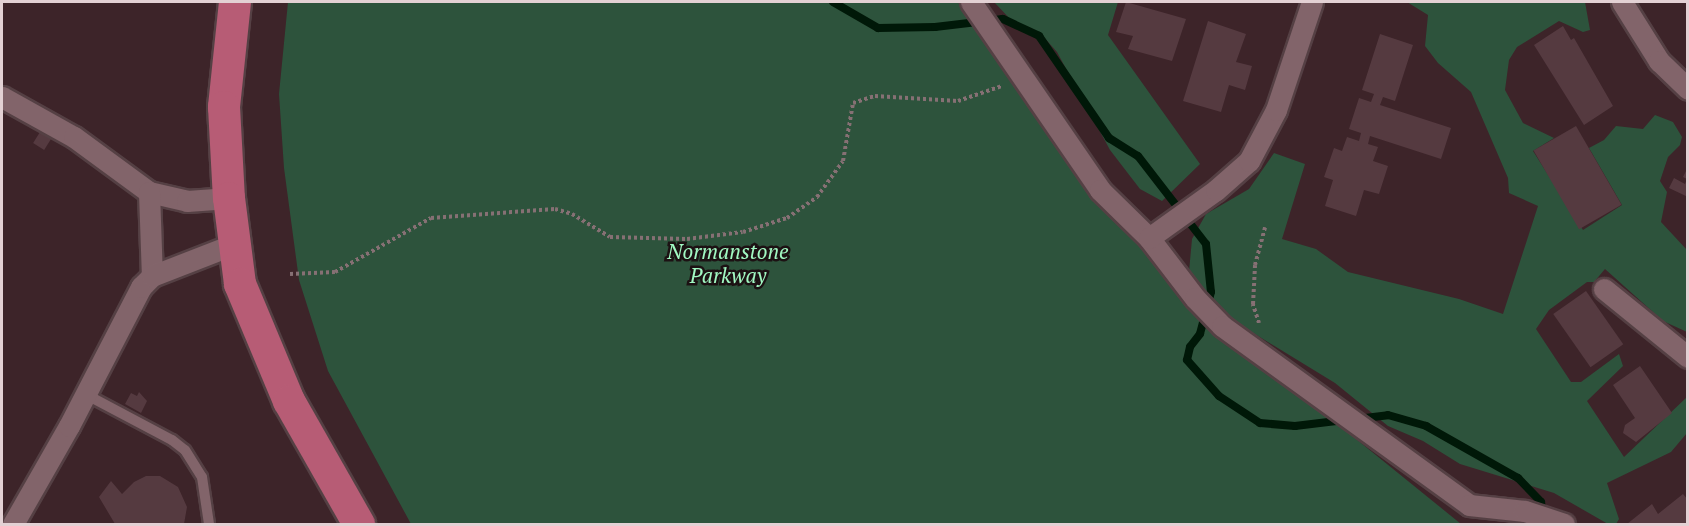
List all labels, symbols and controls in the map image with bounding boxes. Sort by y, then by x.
park label: Normanstone Parkway [667,238,789,288]

